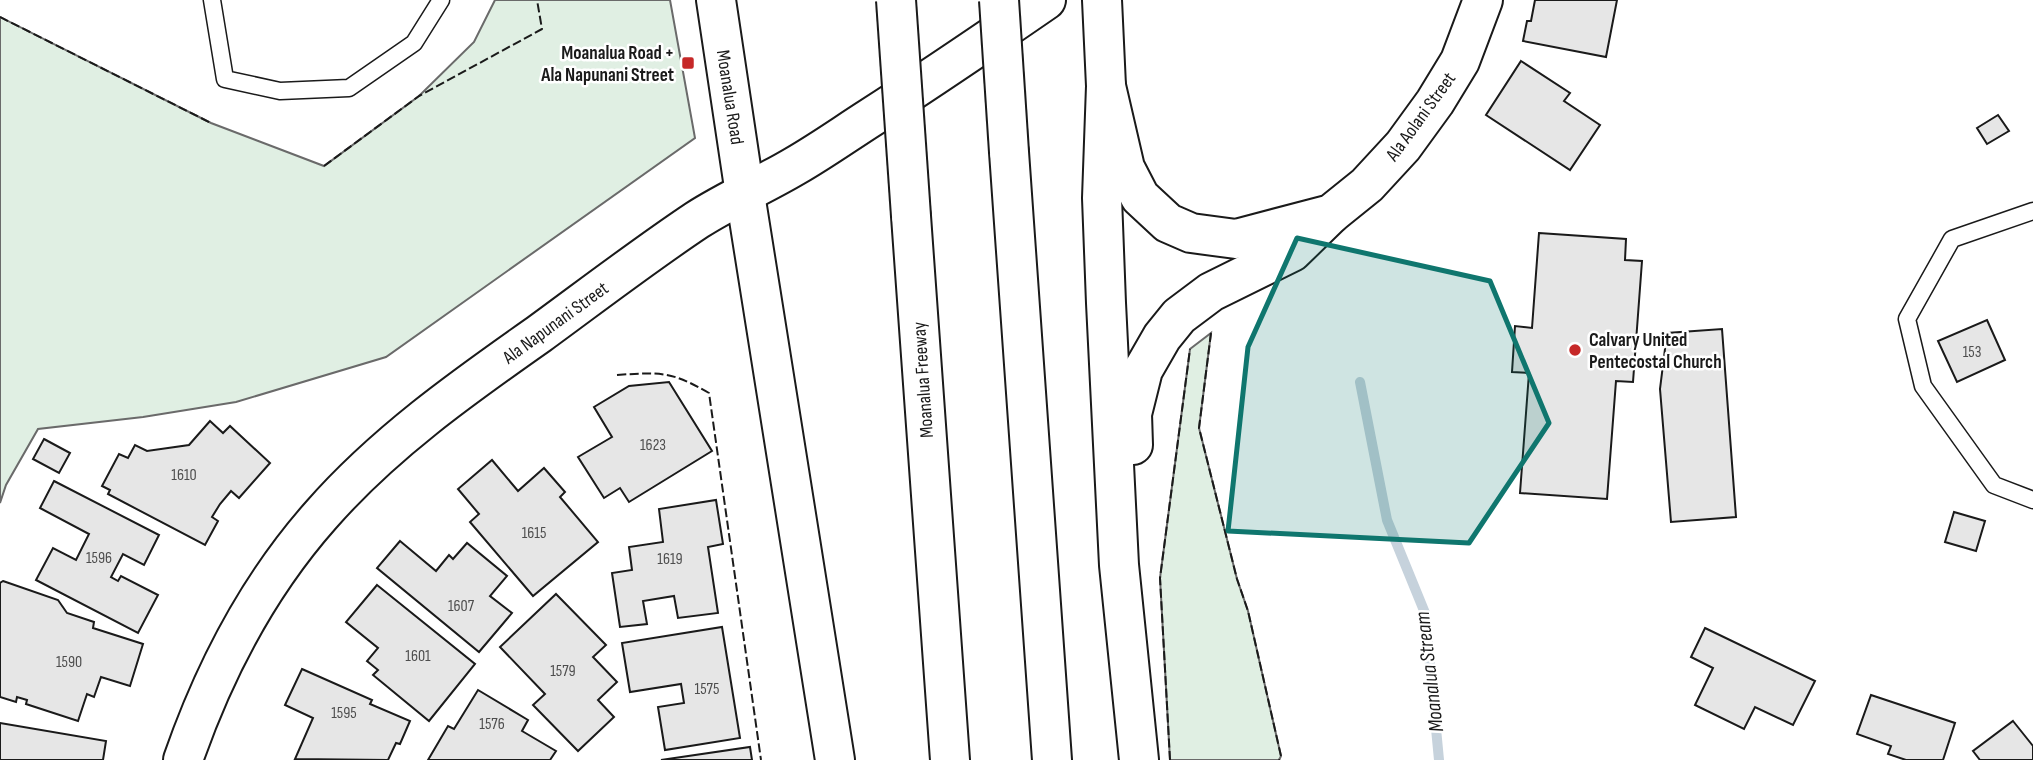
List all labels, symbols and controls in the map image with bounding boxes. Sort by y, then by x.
place label: Moanalua Road + Ala Napunani Street [540,42,674,87]
street label: Moanalua Road [711,48,748,146]
marker: Moanalua Road + Ala Napunani Street [680,55,696,71]
street label: Ala Aolani Street [1381,68,1461,167]
street label: Ala Napunani Street [498,277,613,370]
street label: Moanalua Freeway [908,320,939,439]
place label: Calvary United Pentecostal Church [1589,329,1722,374]
marker: Calvary United Pentecostal Church [1567,342,1583,358]
house number: 153 [1963,343,1981,362]
house number: 1623 [640,436,666,455]
house number: 1610 [171,466,197,485]
house number: 1615 [522,524,546,543]
house number: 1596 [86,549,112,568]
house number: 1619 [657,550,683,569]
house number: 1607 [448,597,475,616]
water label: Moanalua Stream [1410,610,1449,734]
house number: 1601 [405,647,431,666]
house number: 1590 [56,653,82,672]
house number: 1579 [550,662,576,681]
house number: 1575 [695,680,719,699]
house number: 1595 [331,704,357,723]
house number: 1576 [479,715,505,734]

